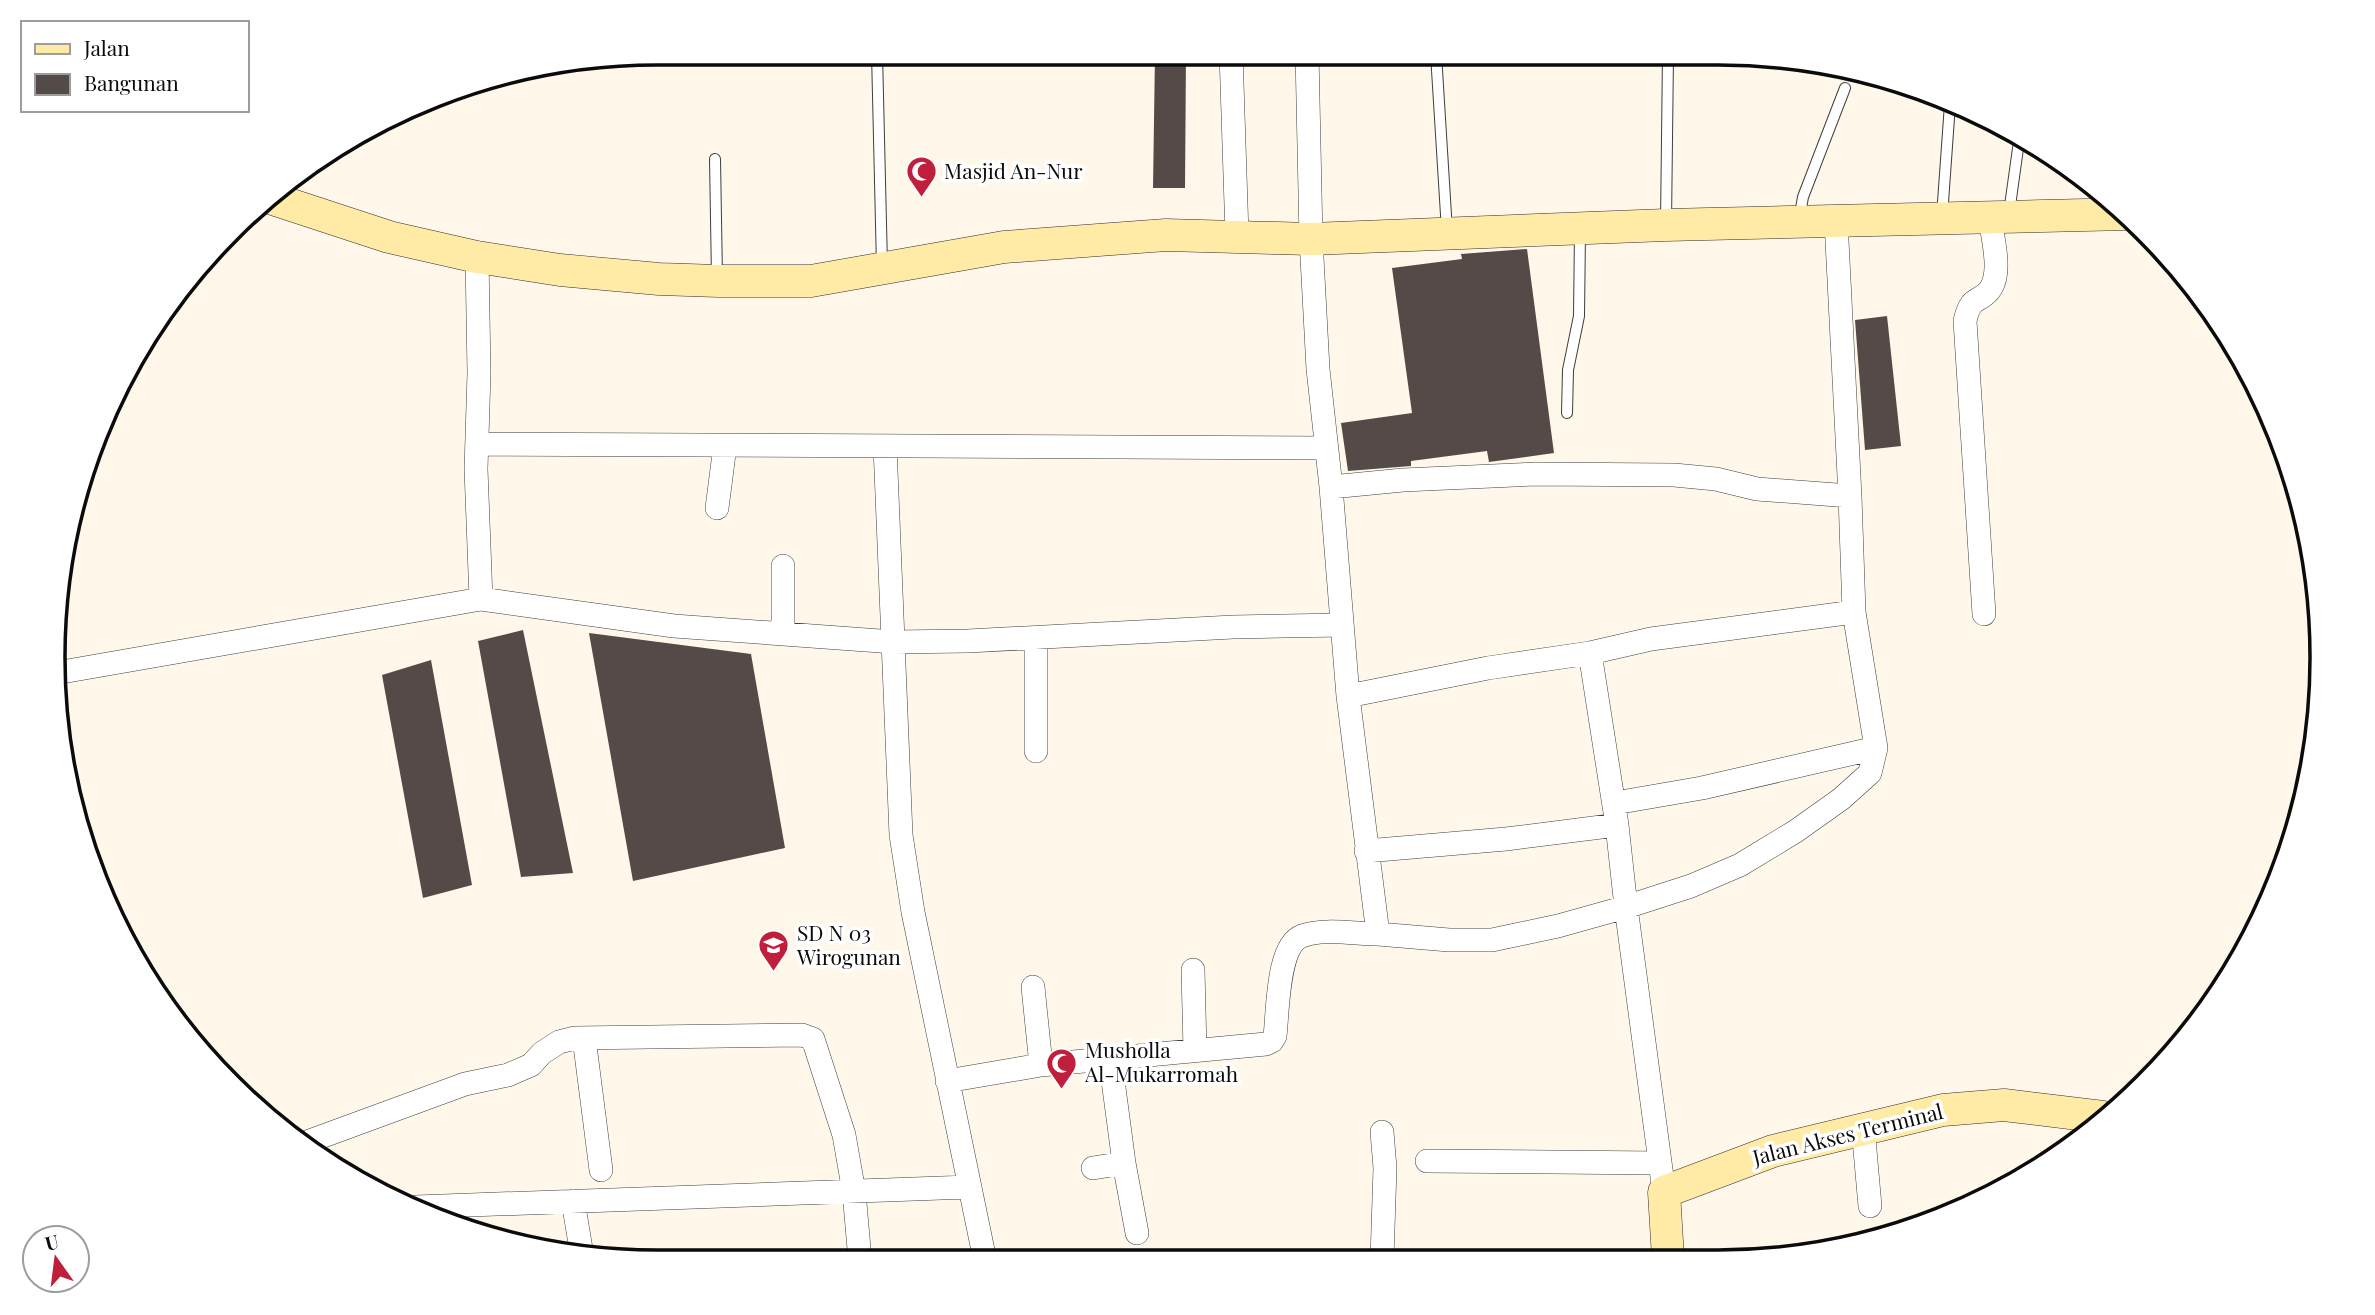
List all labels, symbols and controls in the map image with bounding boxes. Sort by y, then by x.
legend [21,21,248,112]
text: Jalan [83,33,130,61]
text: Bangunan [84,68,179,96]
mosque icon: Masjid An-Nur [904,155,938,199]
place label: Masjid An-Nur [944,156,1083,184]
place label: SD N 03 Wirogunan [796,918,901,970]
school or university icon: SD N 03 Wirogunan [757,929,791,973]
place label: Musholla Al-Mukarromah [1084,1035,1239,1087]
mosque icon: Musholla Al-Mukarromah [1045,1046,1079,1090]
street label: Jalan Akses Terminal [1748,1096,1946,1170]
north arrow [21,1224,91,1294]
text: U [42,1227,61,1256]

